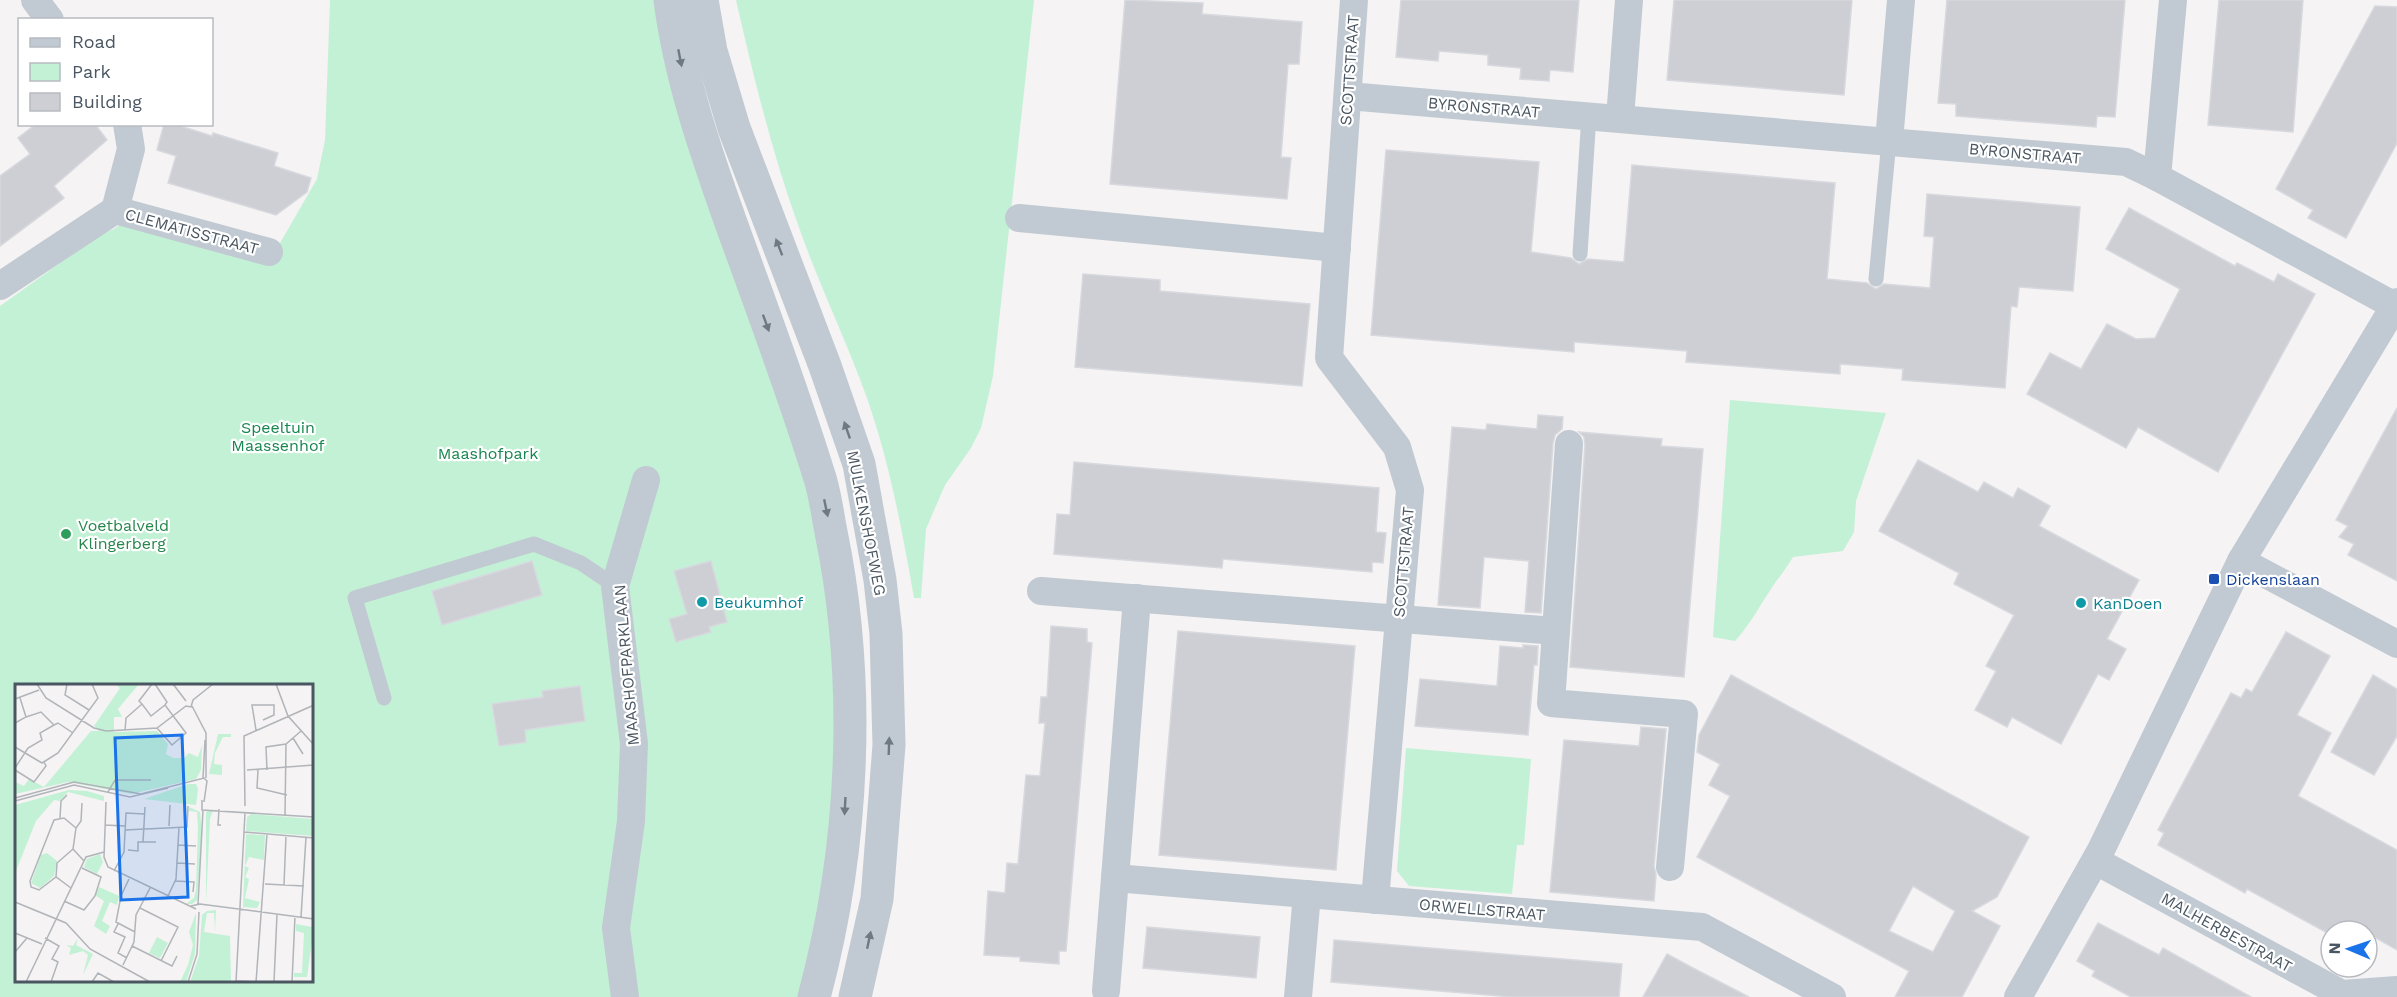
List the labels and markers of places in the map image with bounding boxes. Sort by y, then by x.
place label: Voetbalveld Klingerberg [78,516,169,553]
marker: Voetbalveld Klingerberg [59,527,73,541]
place label: Dickenslaan [2226,570,2320,589]
marker: Dickenslaan [2207,572,2221,586]
place label: Beukumhof [714,593,804,612]
place label: KanDoen [2093,594,2162,613]
marker: Beukumhof [695,595,709,609]
marker: KanDoen [2074,596,2088,610]

